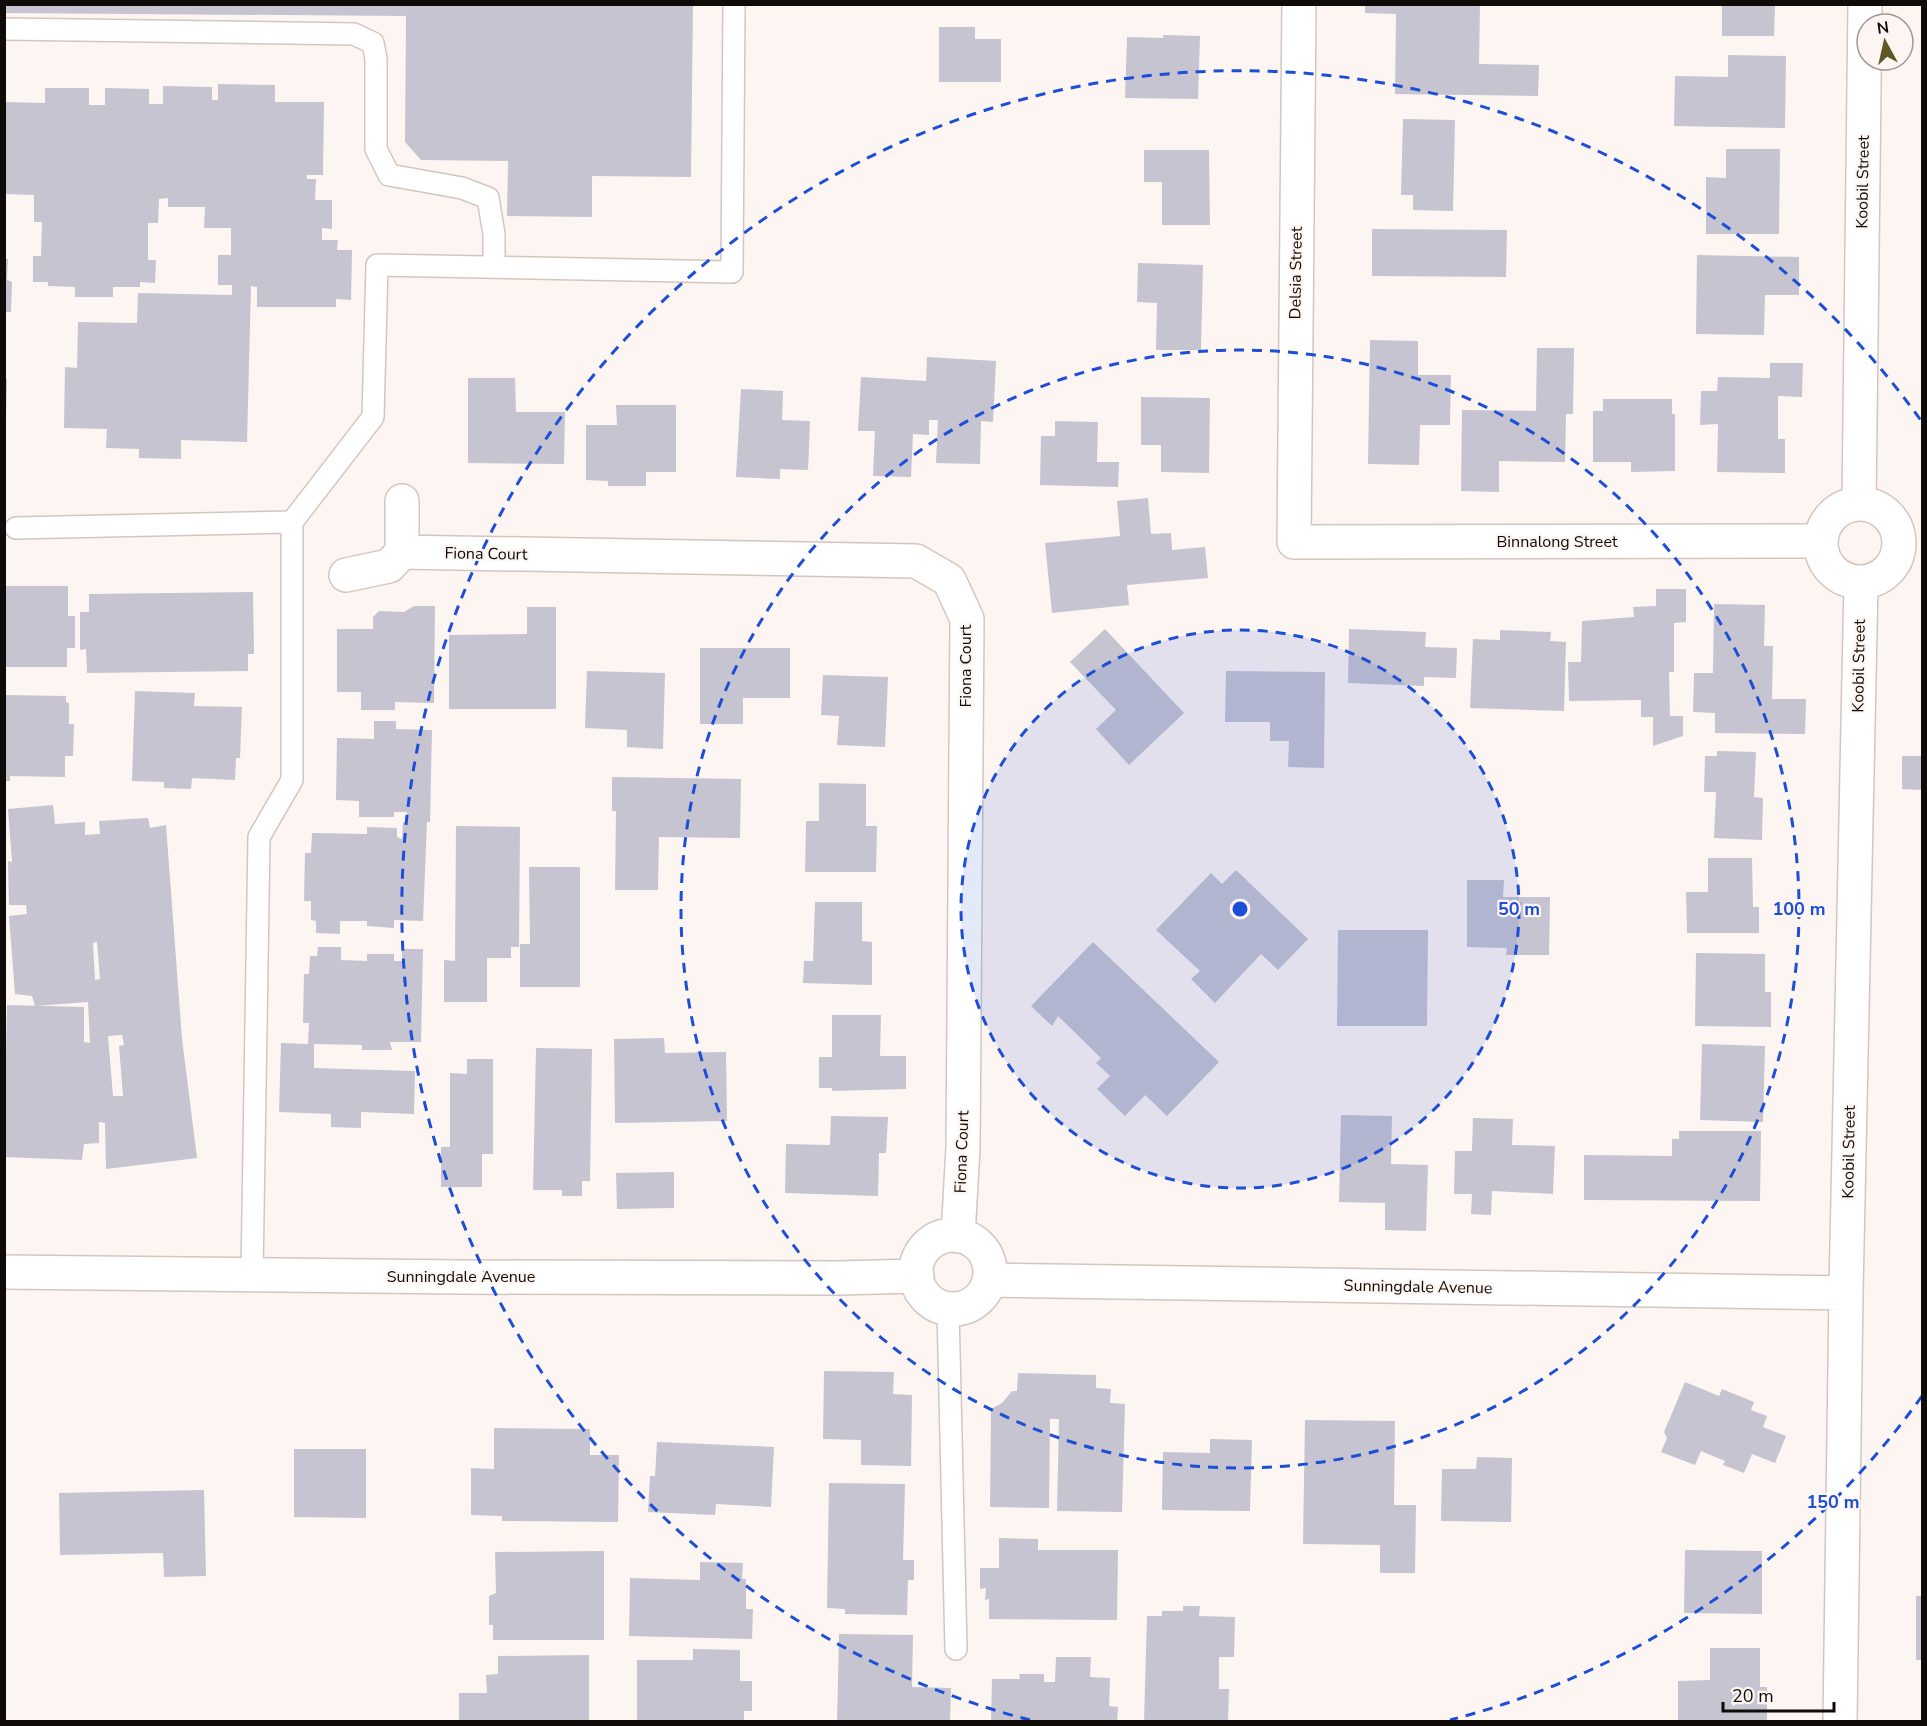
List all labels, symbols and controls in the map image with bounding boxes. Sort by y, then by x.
north arrow [1855,12,1915,72]
text: N [1876,16,1891,40]
street label: Koobil Street [1851,135,1875,229]
street label: Delsia Street [1284,226,1308,320]
street label: Binnalong Street [1497,531,1618,553]
street label: Fiona Court [444,542,528,566]
street label: Koobil Street [1847,619,1871,713]
street label: Fiona Court [955,624,977,707]
text: 50 m [1498,897,1540,921]
text: 100 m [1772,897,1826,921]
centre of rings [1230,899,1250,919]
street label: Koobil Street [1837,1105,1861,1199]
street label: Fiona Court [950,1110,974,1194]
street label: Sunningdale Avenue [387,1266,535,1288]
street label: Sunningdale Avenue [1343,1275,1493,1299]
text: 150 m [1806,1490,1860,1514]
scale bar [1723,1675,1834,1713]
text: 20 m [1732,1684,1774,1708]

